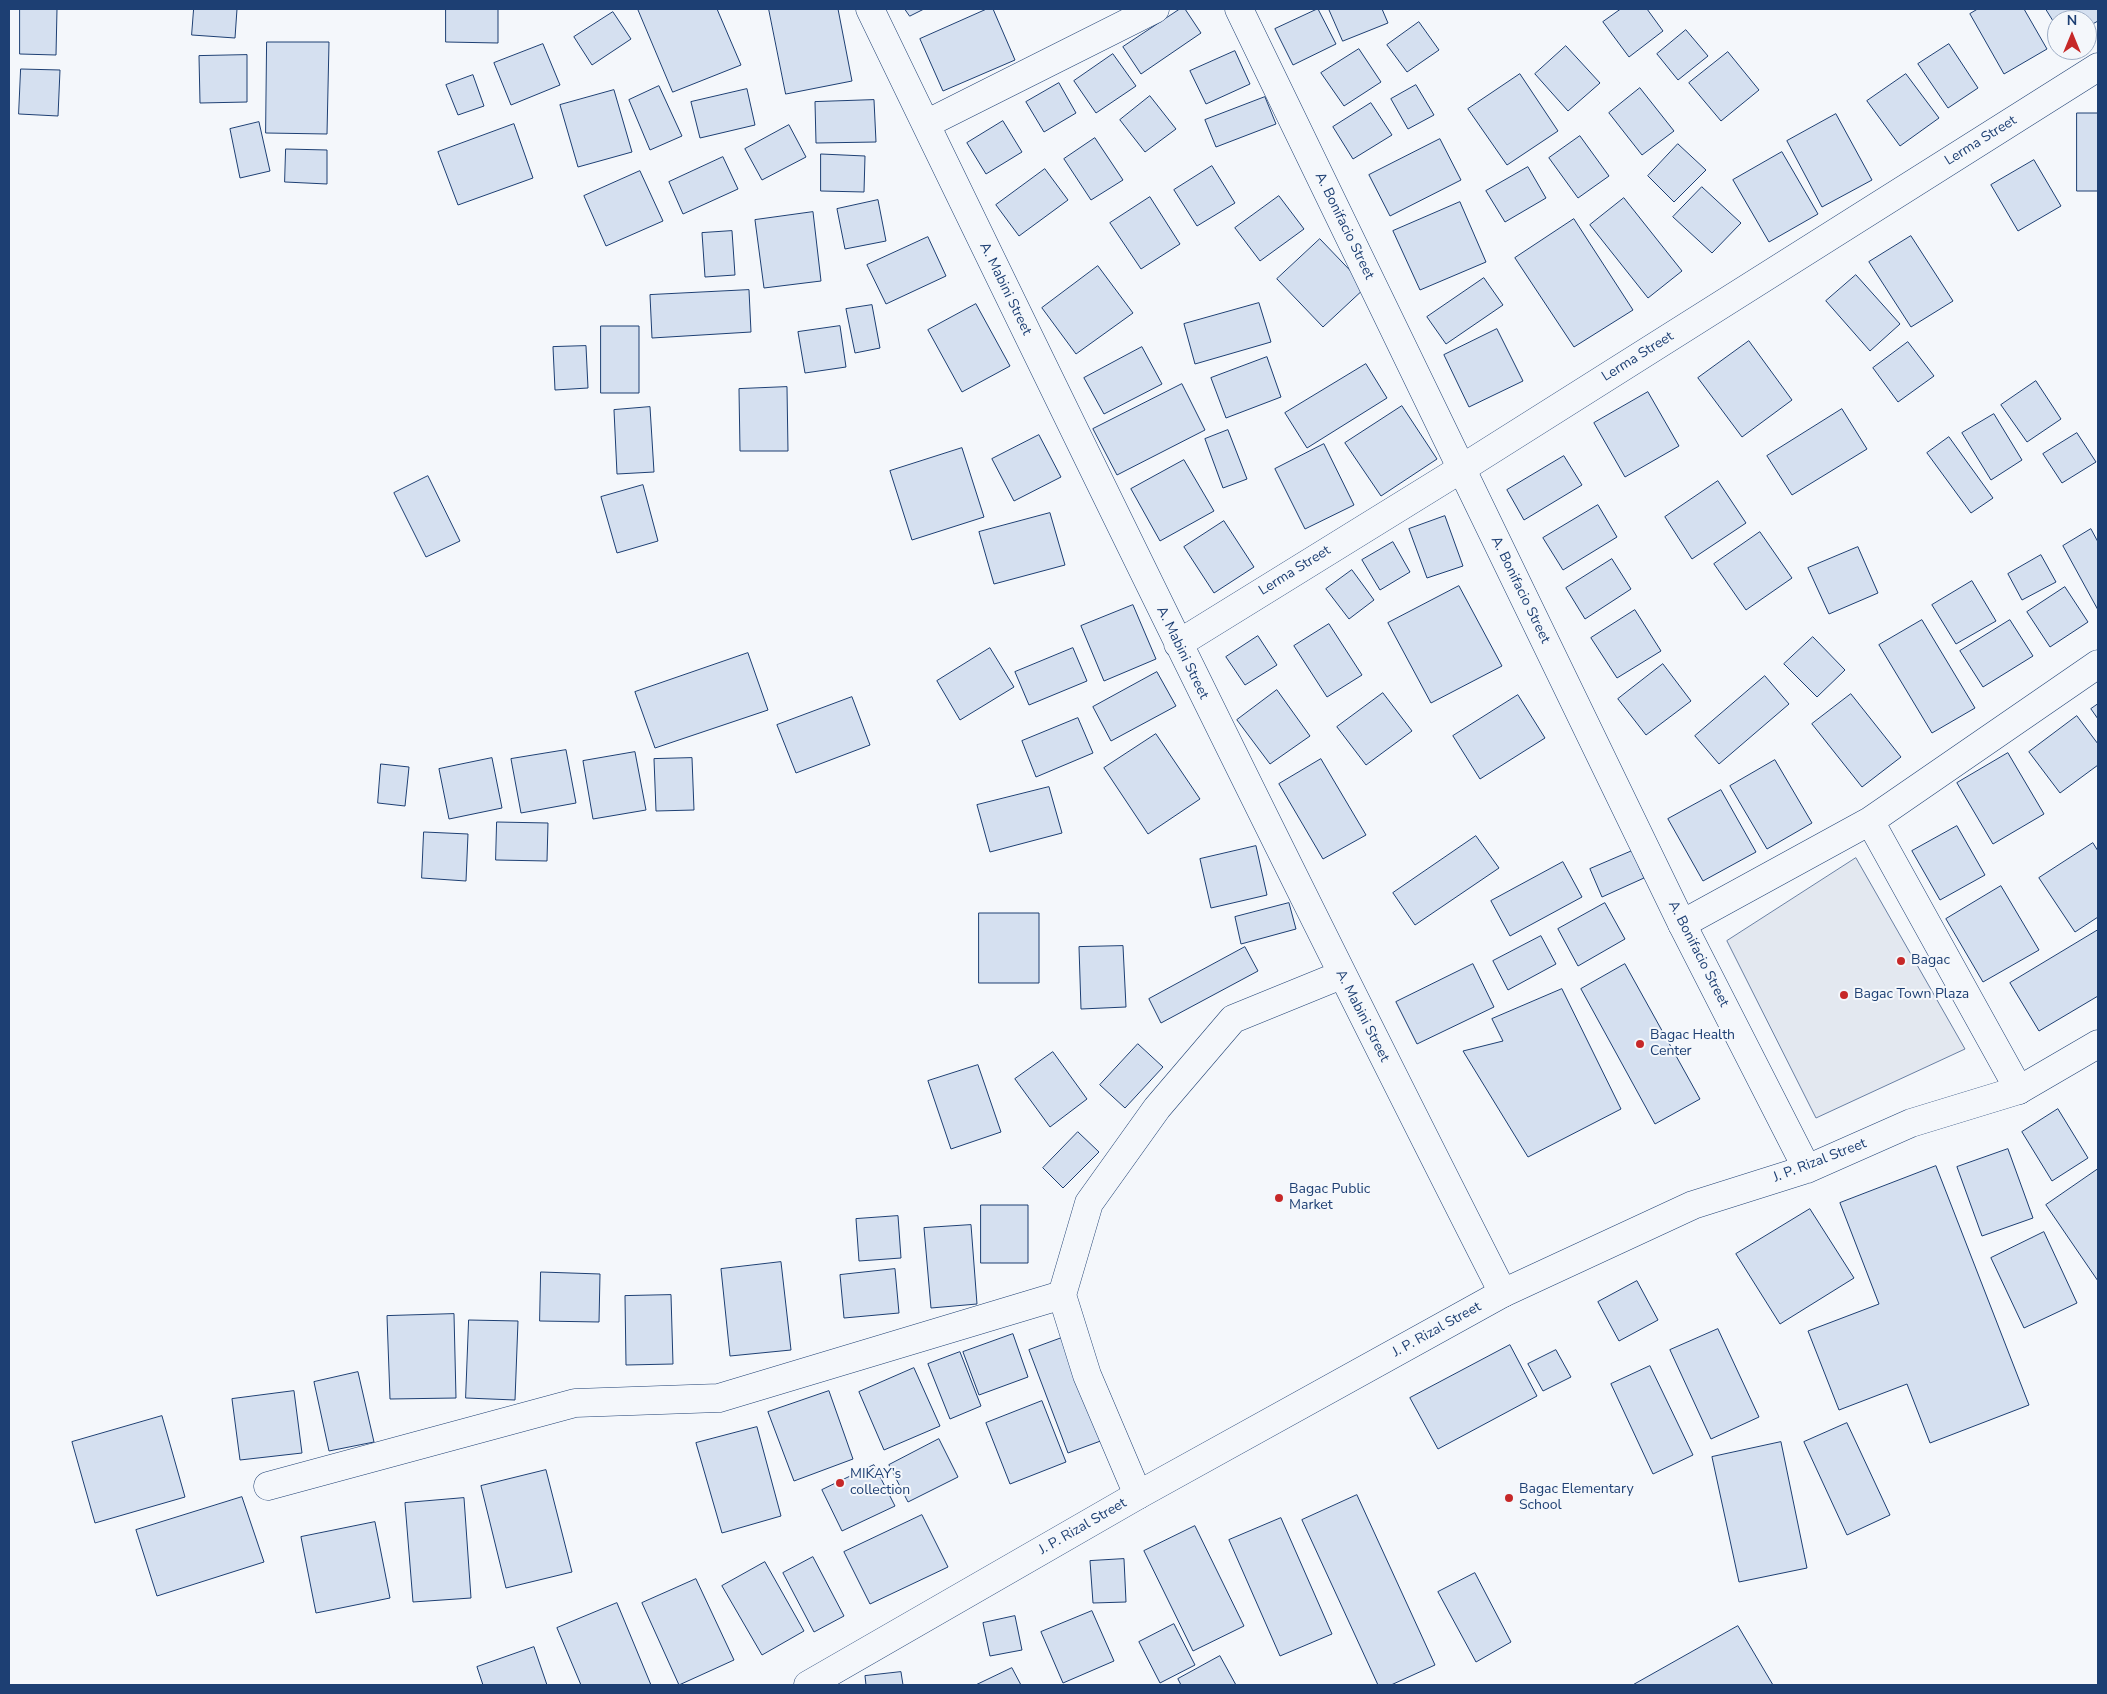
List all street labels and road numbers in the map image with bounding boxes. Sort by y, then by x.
street label: Lerma Street [1942,112,2020,170]
street label: A. Bonifacio Street [1311,170,1377,282]
street label: A. Mabini Street [975,240,1035,338]
street label: Lerma Street [1599,328,1677,386]
street label: A. Bonifacio Street [1487,534,1553,646]
street label: Lerma Street [1256,542,1334,600]
street label: A. Mabini Street [1152,604,1212,702]
street label: A. Bonifacio Street [1664,898,1732,1010]
street label: A. Mabini Street [1332,967,1392,1065]
street label: J. P. Rizal Street [1771,1136,1869,1186]
street label: J. P. Rizal Street [1390,1299,1484,1361]
street label: J. P. Rizal Street [1036,1495,1130,1559]

